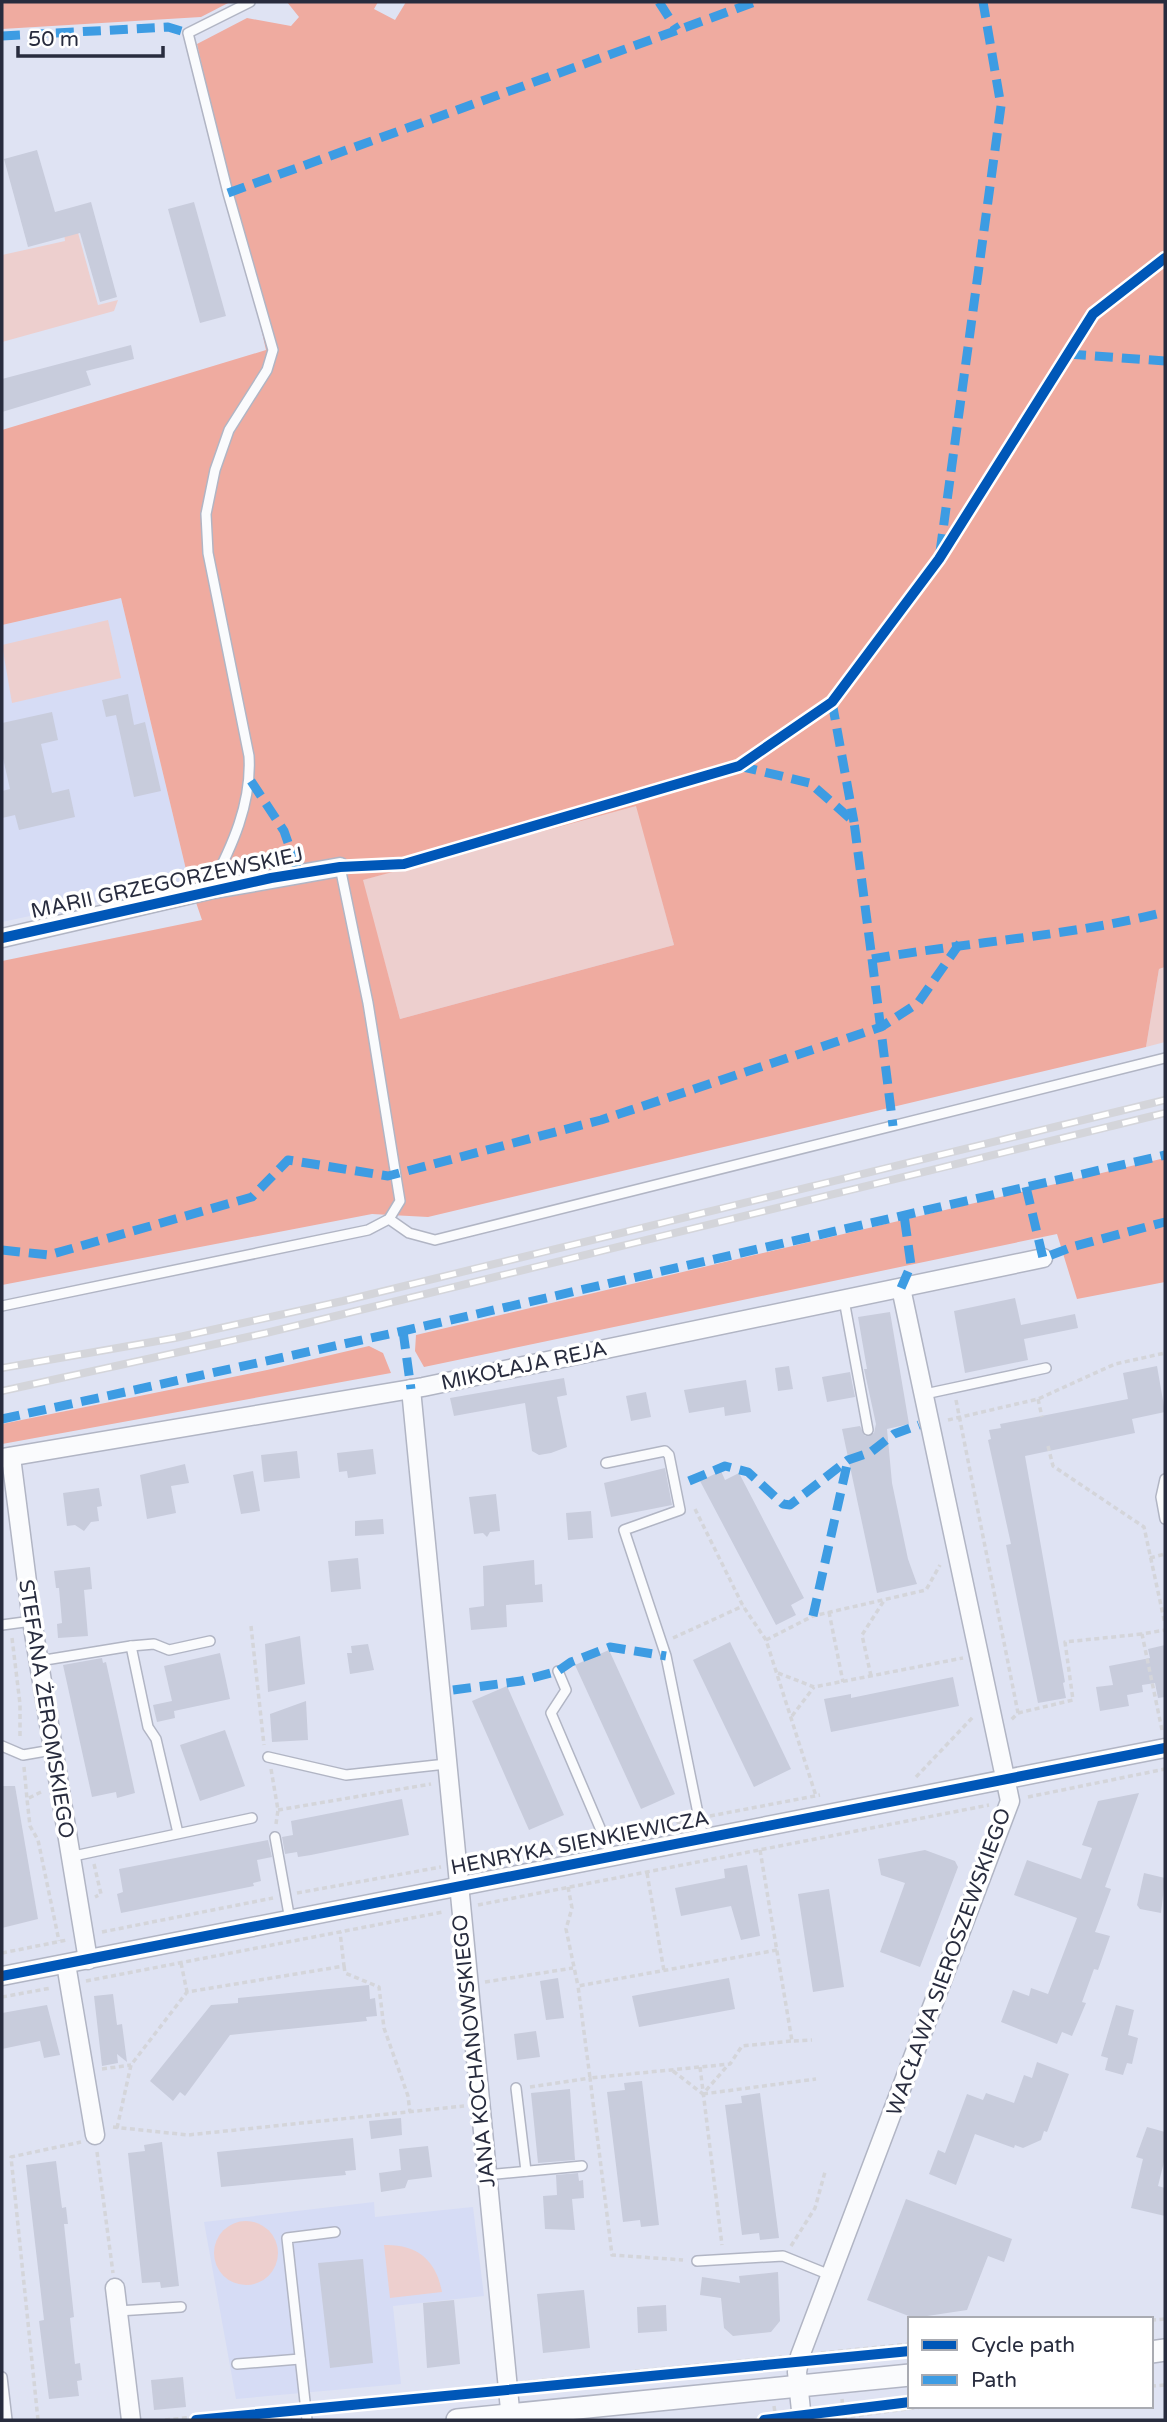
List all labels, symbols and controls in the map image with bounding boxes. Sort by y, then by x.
scale bar [18,14,163,58]
text: 50 m [28,27,79,52]
street label: MARII GRZEGORZEWSKIEJ [28,842,306,924]
street label: MIKOŁAJA REJA [439,1336,609,1396]
street label: STEFANA ŻEROMSKIEGO [13,1578,79,1840]
street label: WACŁAWA SIEROSZEWSKIEGO [882,1805,1016,2119]
street label: HENRYKA SIENKIEWICZA [449,1806,711,1880]
street label: JANA KOCHANOWSKIEGO [447,1913,501,2189]
legend [908,2317,1153,2408]
text: Cycle path [971,2333,1075,2358]
text: Path [971,2368,1017,2393]

